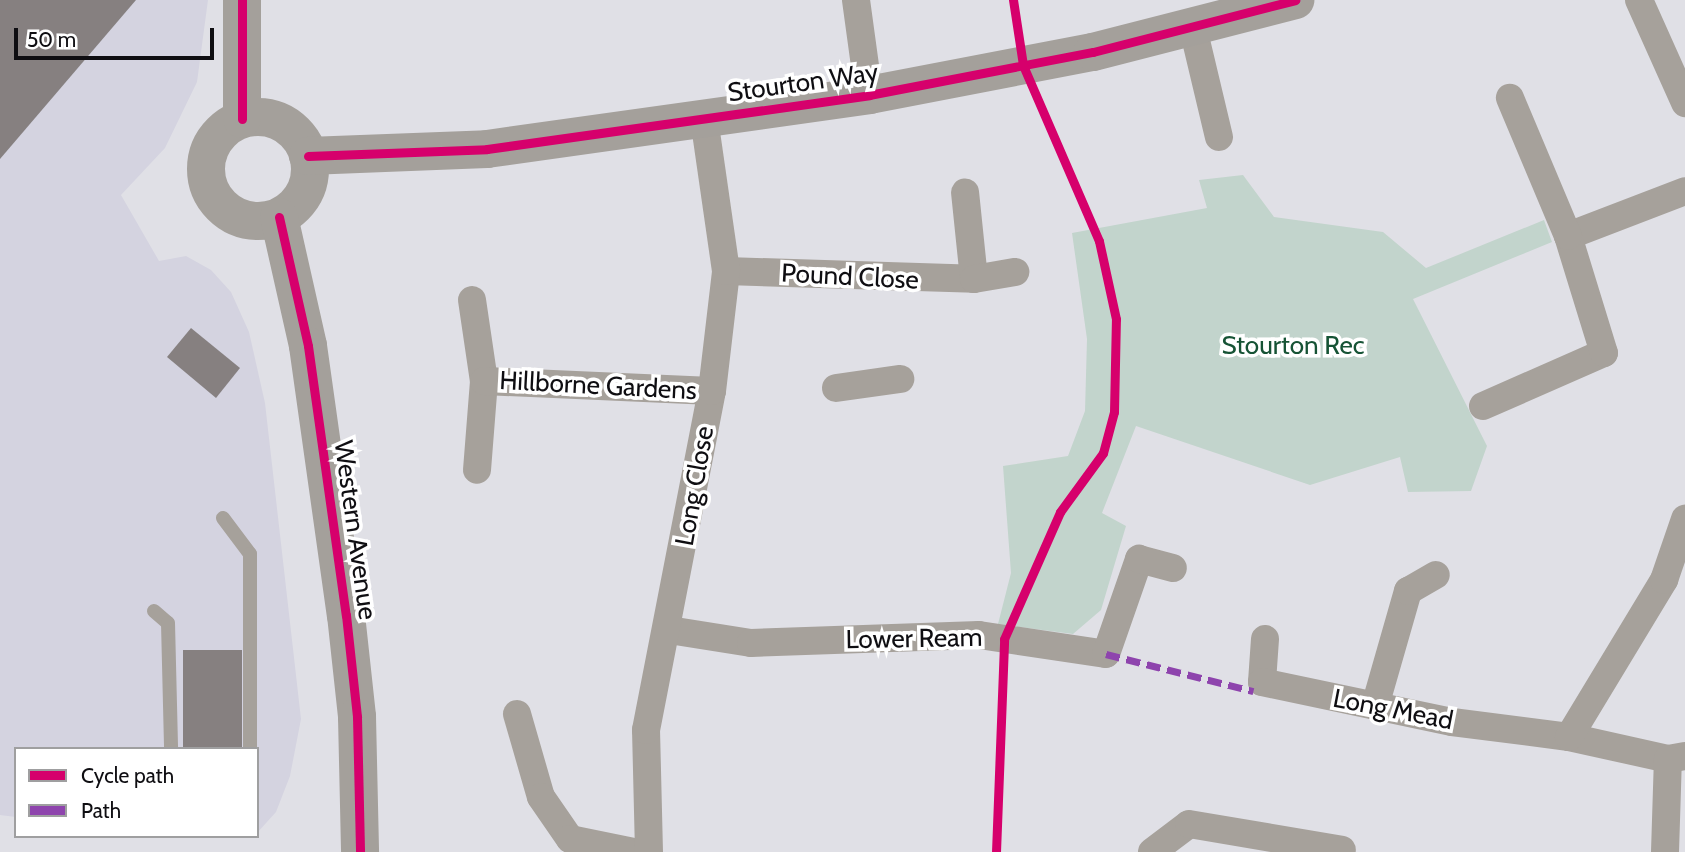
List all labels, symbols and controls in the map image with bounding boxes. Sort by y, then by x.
scale bar [18,14,217,58]
text: 50 m [27,27,76,52]
street label: Stourton Way [726,57,880,109]
street label: Pound Close [780,258,920,296]
park label: Stourton Rec [1221,330,1365,362]
street label: Hillborne Gardens [499,365,697,407]
street label: Long Close [669,424,721,548]
street label: Western Avenue [327,438,383,622]
street label: Lower Ream [845,622,983,656]
street label: Long Mead [1330,683,1456,737]
legend [14,747,259,838]
text: Cycle path [81,763,174,788]
text: Path [81,798,121,823]

